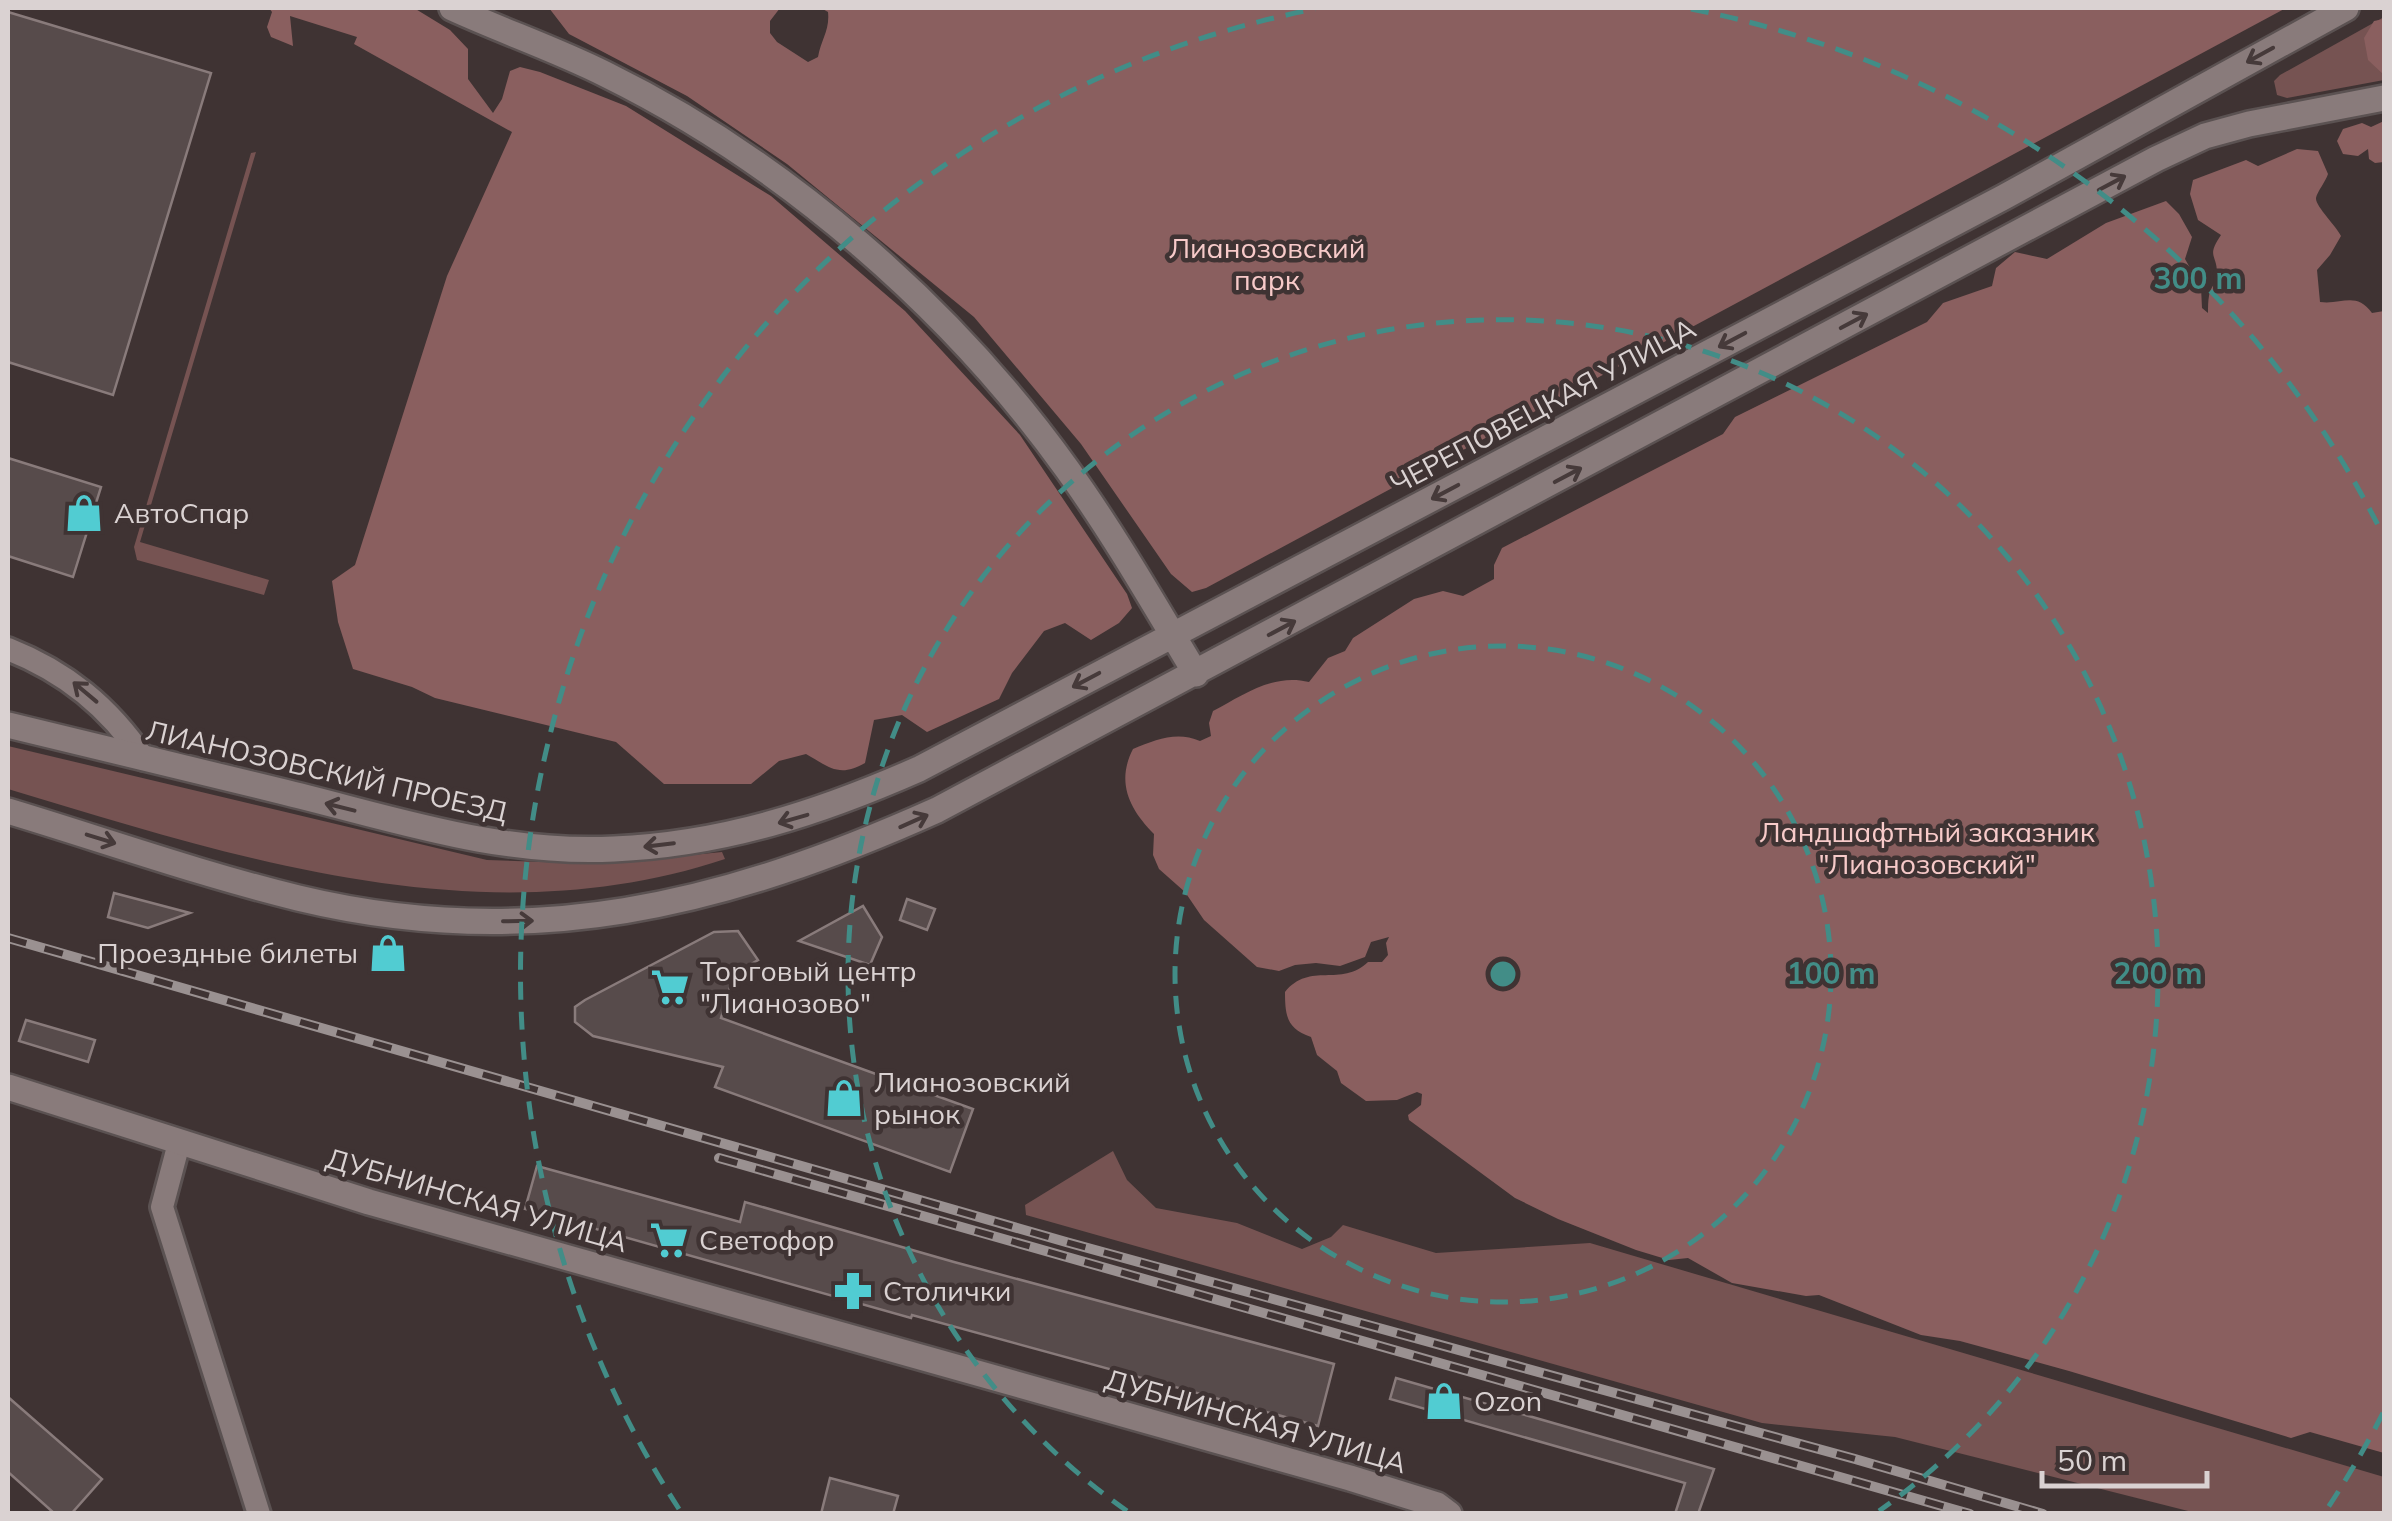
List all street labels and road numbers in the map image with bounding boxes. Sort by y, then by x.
street label: ЧЕРЕПОВЕЦКАЯ УЛИЦА [1384,310,1702,501]
street label: ЛИАНОЗОВСКИЙ ПРОЕЗД [143,712,511,829]
street label: ДУБНИНСКАЯ УЛИЦА [322,1140,632,1259]
street label: ДУБНИНСКАЯ УЛИЦА [1101,1361,1411,1480]

